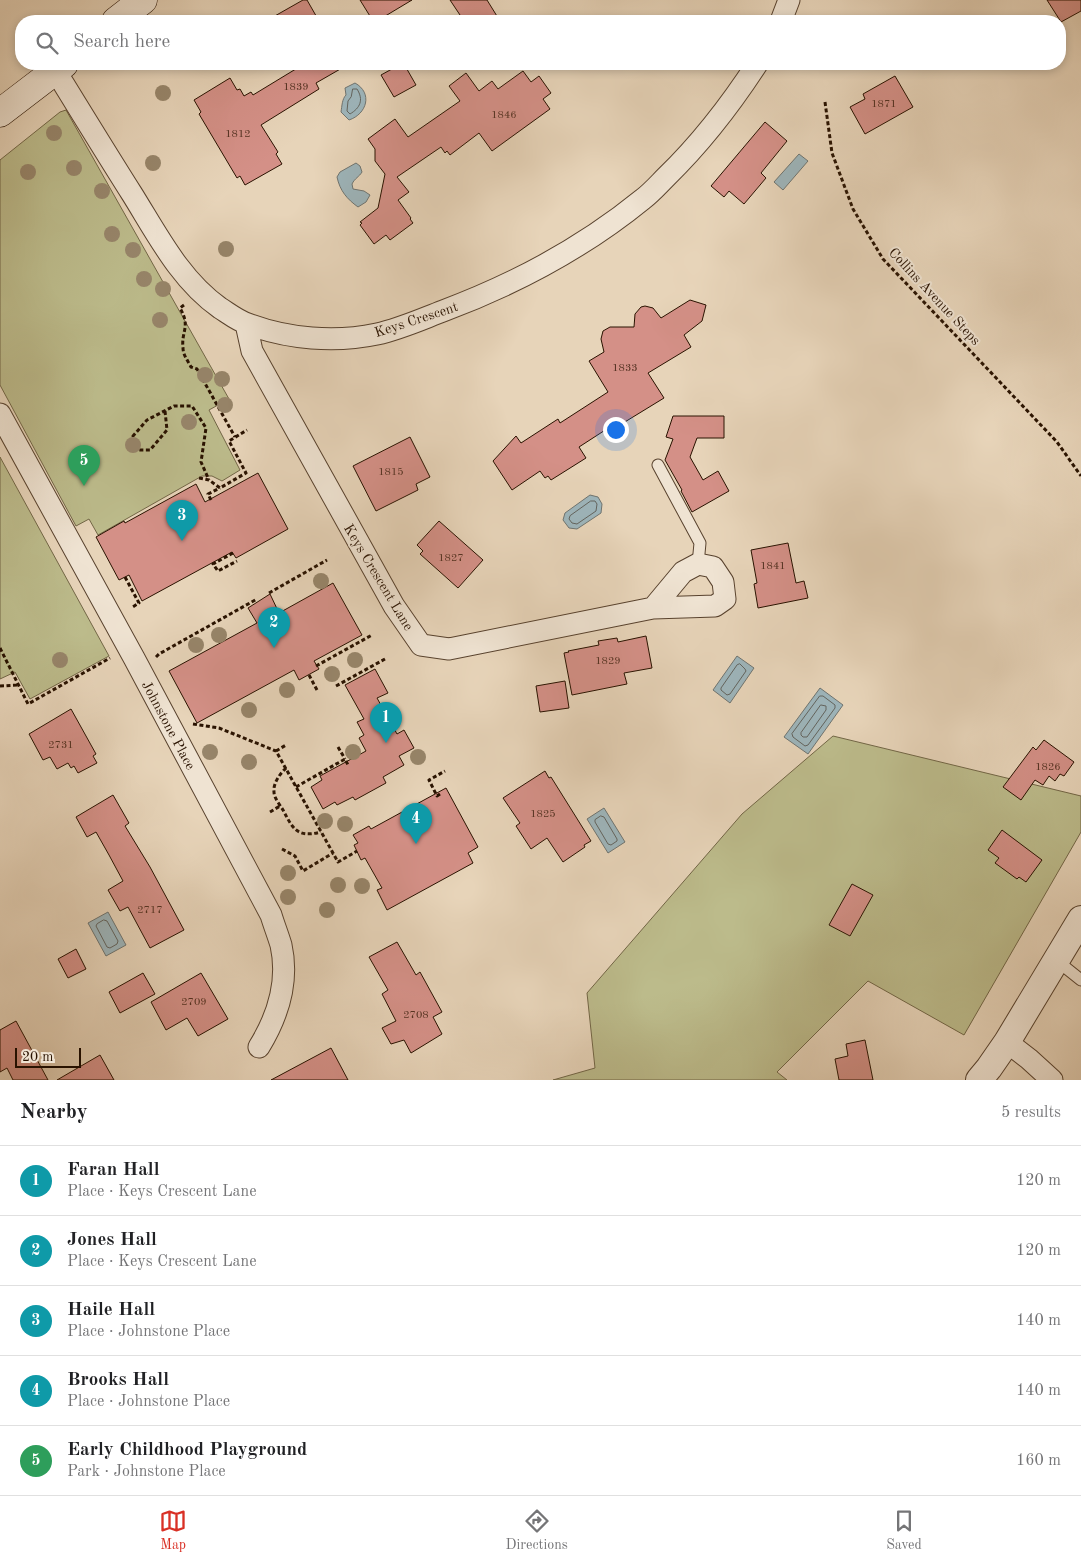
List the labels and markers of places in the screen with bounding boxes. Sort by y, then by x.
pin: 5 [68,445,100,486]
pin: 3 [166,500,198,541]
pin: 2 [258,607,290,648]
pin: 1 [370,702,402,743]
pin: 4 [400,803,432,844]

